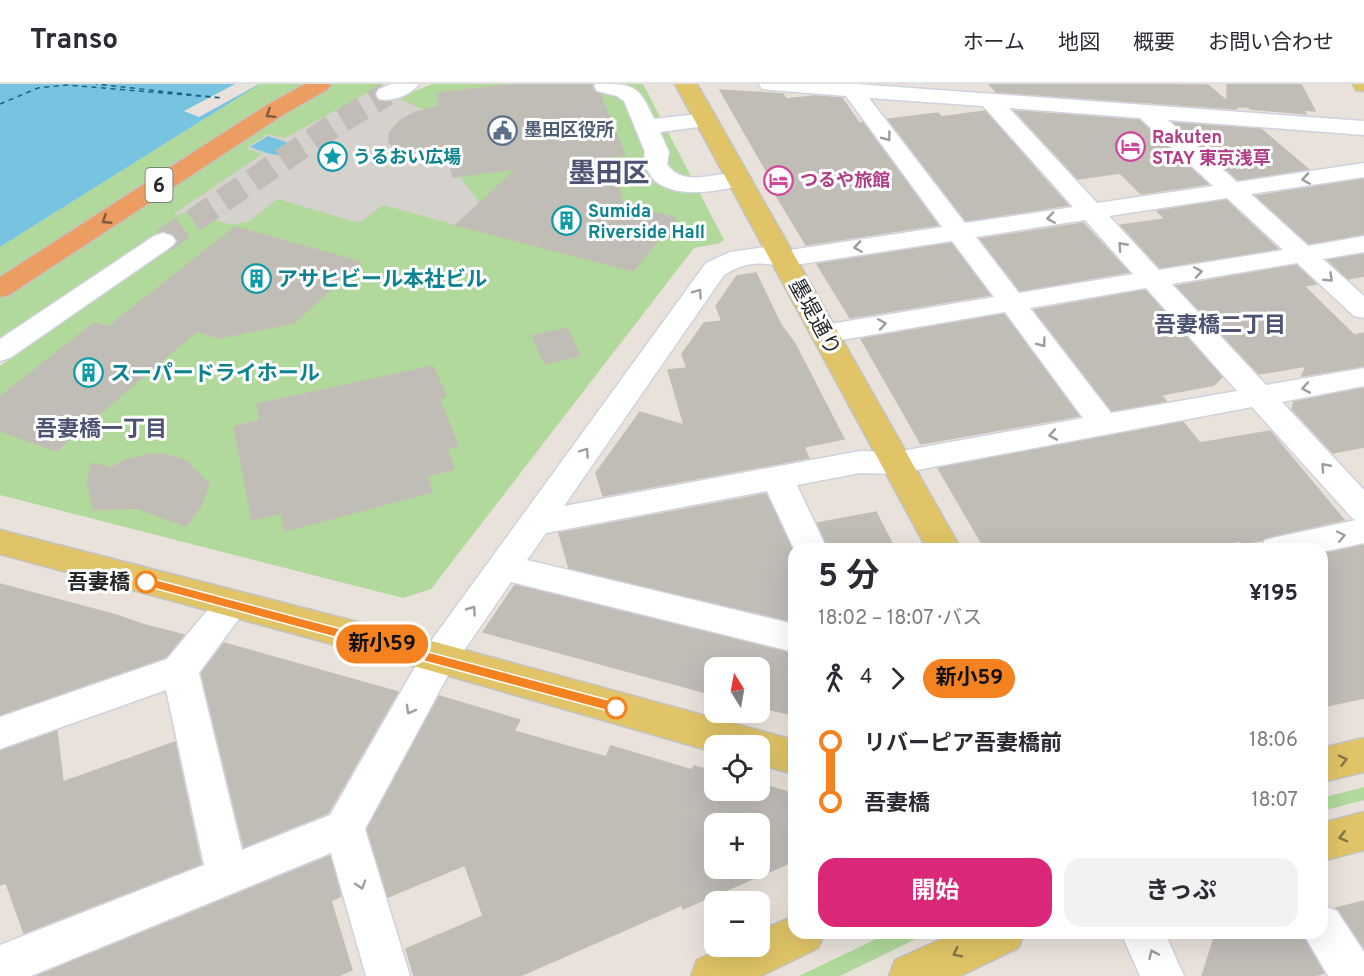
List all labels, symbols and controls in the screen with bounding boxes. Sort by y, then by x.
text: Transo [30,23,118,59]
text: ホーム [963,30,1025,57]
text: 地図 [1058,30,1100,57]
text: 概要 [1133,30,1175,57]
text: お問い合わせ [1208,30,1334,57]
one-way arrow [266,107,277,118]
public building icon: 墨田区役所 [487,114,519,146]
place label: 墨田区役所 [524,120,614,143]
place label: Rakuten STAY 東京浅草 [1152,127,1271,171]
one-way arrow [879,130,890,141]
hotel icon: Rakuten STAY 東京浅草 [1115,131,1147,163]
place icon: うるおい広場 [316,141,348,173]
place label: うるおい広場 [353,147,461,170]
district label: 墨田区 [569,158,650,192]
hotel icon: つるや旅館 [763,164,795,196]
road number: 6 [146,168,172,202]
place label: つるや旅館 [800,170,890,193]
one-way arrow [1302,173,1311,185]
place label: Sumida Riverside Hall [588,201,705,245]
building icon: Sumida Riverside Hall [551,205,583,237]
one-way arrow [1047,212,1056,224]
one-way arrow [102,213,113,224]
one-way arrow [854,241,863,253]
one-way arrow [1118,242,1129,253]
building icon: アサヒビール本社ビル [240,263,272,295]
one-way arrow [1194,266,1203,278]
place label: アサヒビール本社ビル [277,267,487,294]
one-way arrow [1323,271,1333,282]
street label: 墨堤通り [782,274,846,361]
one-way arrow [691,288,702,299]
district label: 吾妻橋二丁目 [1154,313,1286,340]
one-way arrow [876,318,886,331]
one-way arrow [1035,336,1046,347]
building icon: スーパードライホール [73,357,105,389]
place label: スーパードライホール [110,361,320,388]
one-way arrow [1302,381,1312,394]
district label: 吾妻橋一丁目 [35,417,167,444]
one-way arrow [1048,428,1058,441]
one-way arrow [578,447,589,458]
one-way arrow [1321,464,1332,475]
one-way arrow [1336,530,1346,543]
text: 5 分 [818,557,879,599]
place label: 吾妻橋 [67,570,130,597]
marker: 吾妻橋 [135,571,157,593]
text: ¥195 [1249,581,1298,608]
one-way arrow [465,606,476,617]
text: 18:02 – 18:07 · バス [818,606,982,632]
line badge: 新小59 [340,624,424,664]
text: 新小59 [348,631,416,658]
north arrow [704,657,770,723]
map controls [704,657,770,957]
icon: walk [818,662,851,695]
icon: forward [881,662,914,695]
text: 4 [860,665,872,691]
text: 新小59 [935,665,1003,692]
unlabelled marker [605,697,627,719]
one-way arrow [406,704,418,714]
text: 18:06 [1249,728,1298,754]
text: リバーピア吾妻橋前 [864,731,1062,758]
button: locate [704,735,770,801]
one-way arrow [1338,755,1348,768]
text: 18:07 [1251,788,1298,814]
text: 吾妻橋 [864,791,930,818]
button: + [704,813,770,879]
one-way arrow [1338,829,1348,842]
button: 開始 [818,858,1052,927]
button: きっぷ [1064,858,1298,927]
one-way arrow [354,879,366,890]
button: − [704,891,770,957]
one-way arrow [952,946,963,958]
one-way arrow [1148,950,1160,961]

